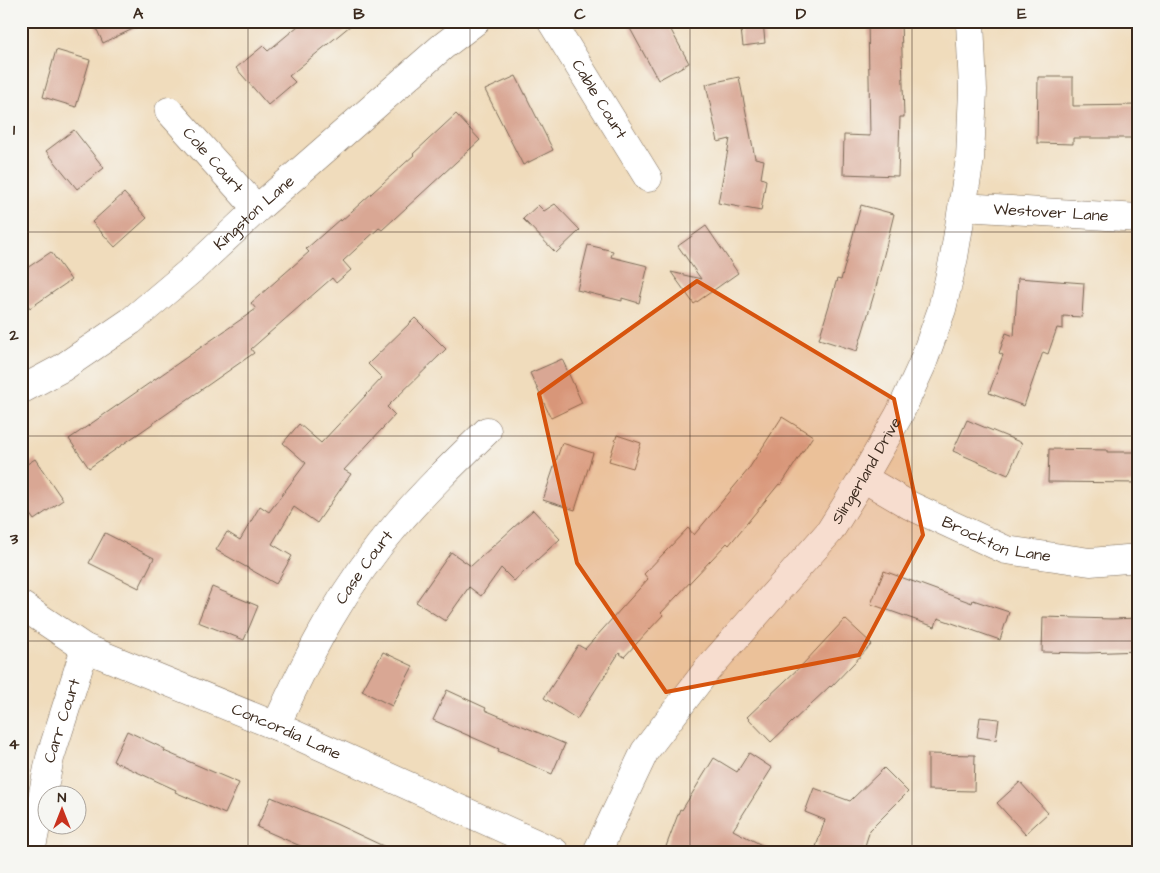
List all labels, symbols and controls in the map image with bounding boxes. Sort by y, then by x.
text: A [133,3,144,25]
text: B [353,3,365,25]
text: C [574,3,586,25]
text: D [796,3,807,25]
text: E [1017,3,1027,25]
street label: Cable Court [566,55,633,144]
text: 1 [13,119,16,141]
street label: Cole Court [178,122,249,198]
street label: Kingston Lane [209,170,299,255]
street label: Westover Lane [993,198,1109,227]
text: 2 [8,324,19,346]
street label: Slingerland Drive [826,413,907,528]
street label: Brockton Lane [938,511,1053,567]
street label: Case Court [330,525,399,609]
text: 3 [9,528,19,550]
street label: Carr Court [38,675,86,766]
street label: Concordia Lane [228,698,345,765]
text: 4 [9,733,20,755]
north arrow [38,786,88,836]
text: N [58,788,67,808]

